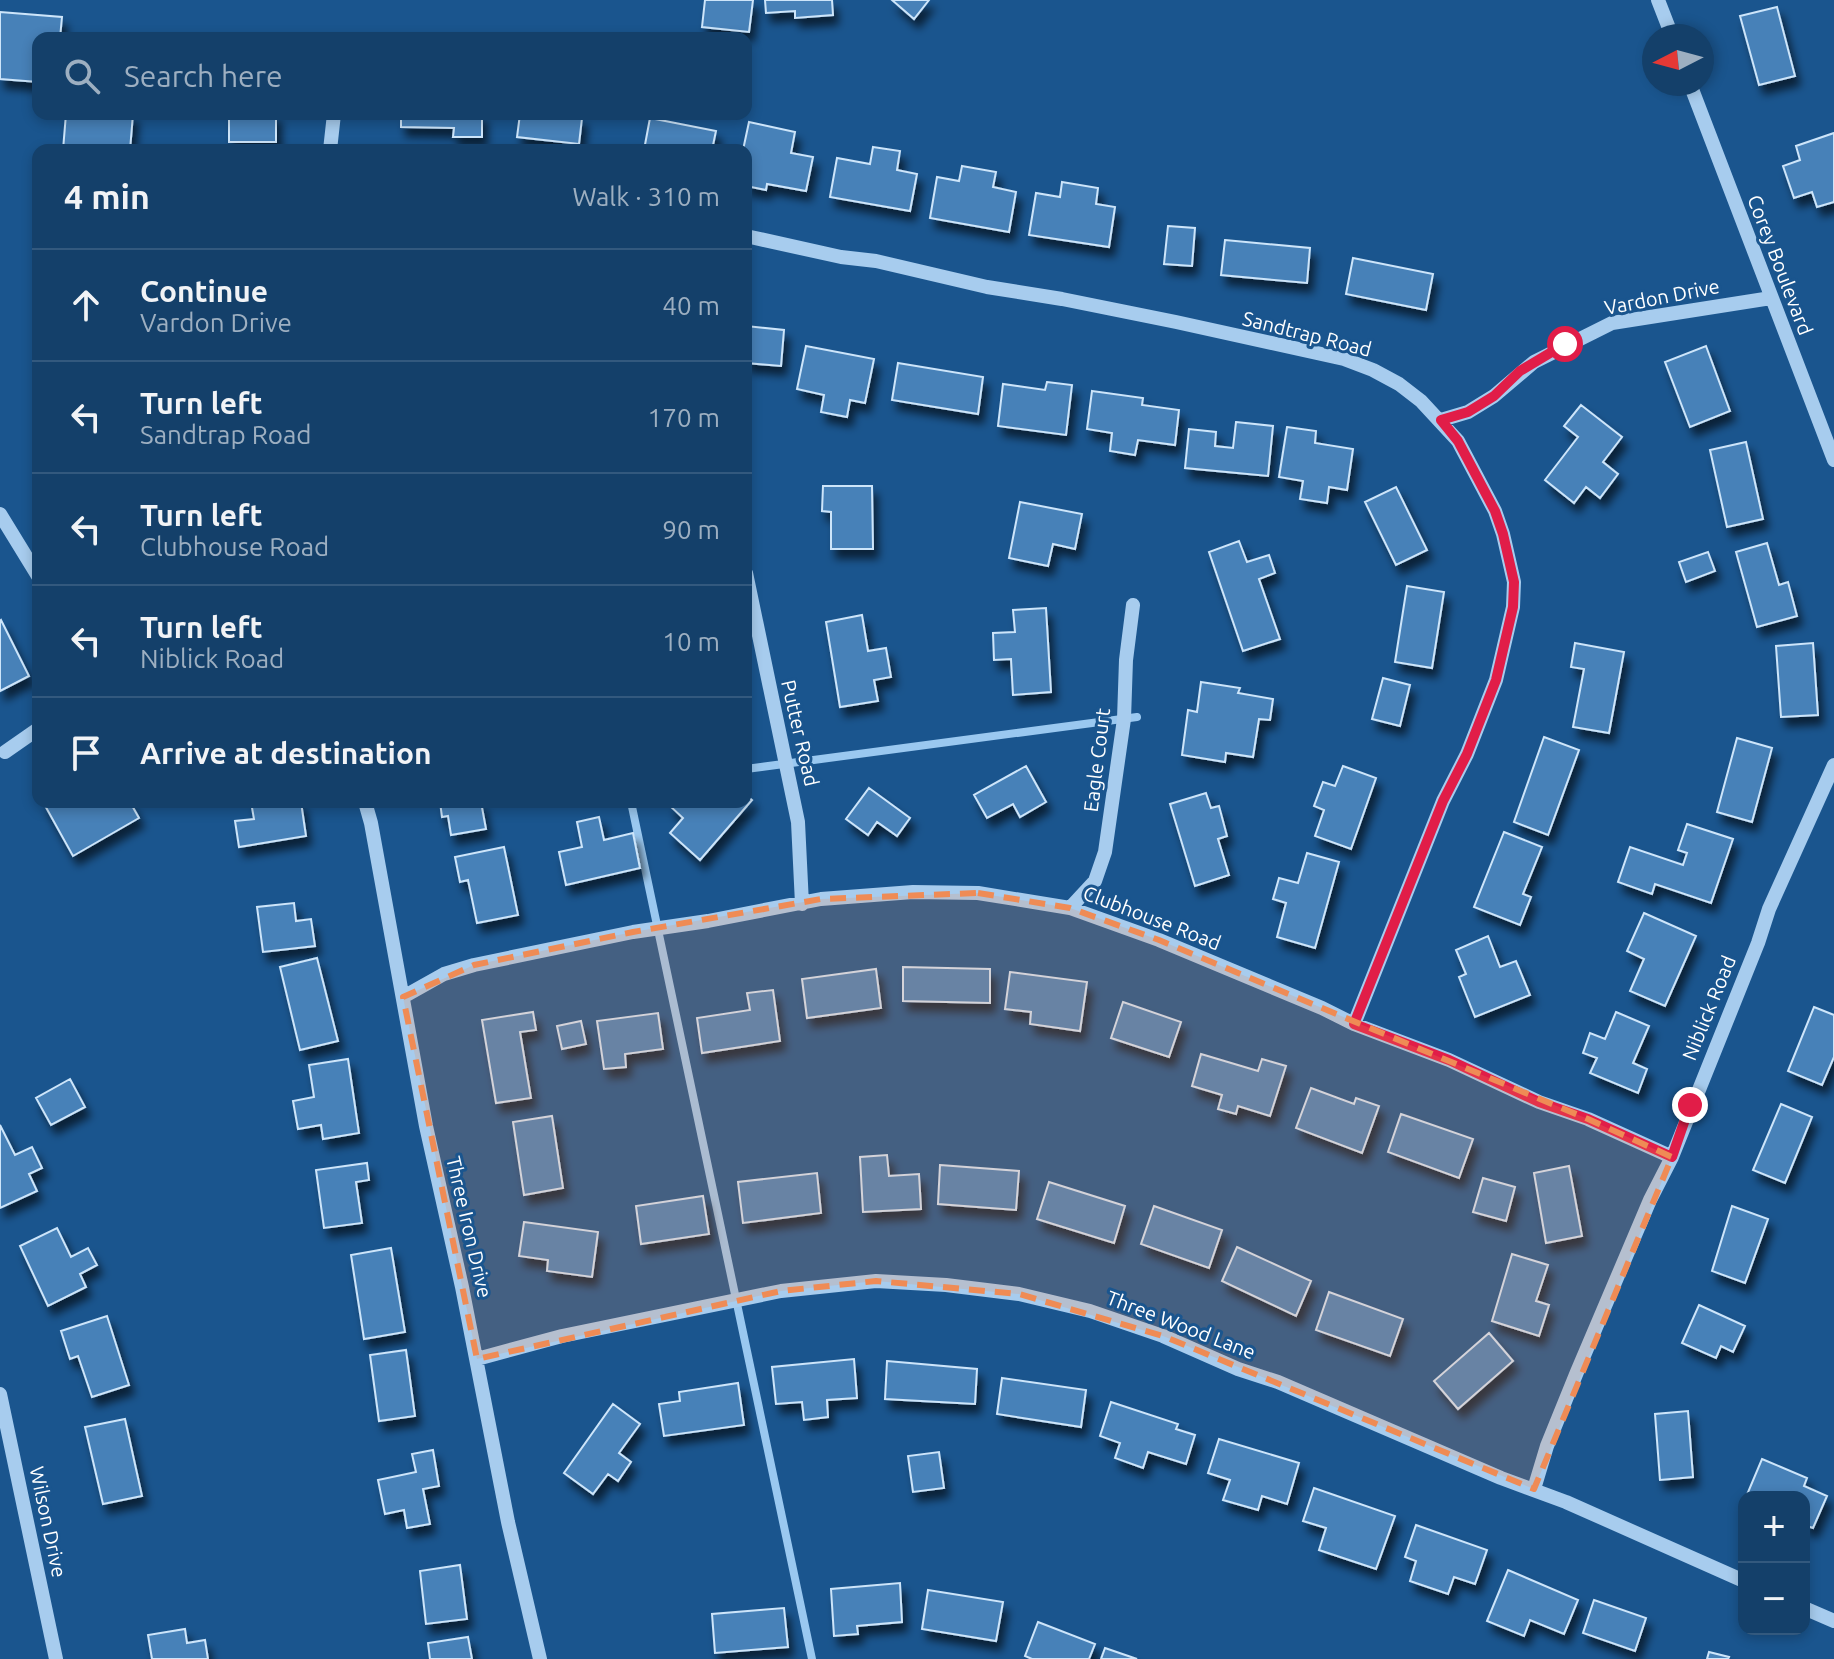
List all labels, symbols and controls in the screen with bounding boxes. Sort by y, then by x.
north arrow [1642,24,1714,96]
search box [32,32,752,120]
icon: search [60,54,104,98]
text: Search here [124,59,283,93]
text: 4 min [64,177,150,215]
text: Walk · 310 m [572,182,720,211]
street label: Corey Boulevard [1743,192,1818,338]
text: Continue [140,274,268,308]
street label: Vardon Drive [1602,274,1721,319]
icon: ahead [64,283,108,327]
text: 40 m [662,291,720,320]
street label: Sandtrap Road [1240,306,1374,361]
text: Vardon Drive [140,308,292,337]
route start [1547,326,1583,362]
text: Turn left [140,386,262,420]
icon: left [64,395,108,439]
text: 170 m [648,403,720,432]
text: Sandtrap Road [140,420,312,449]
text: Turn left [140,498,262,532]
icon: left [64,507,108,551]
text: 90 m [662,515,720,544]
text: Clubhouse Road [140,532,329,561]
text: Turn left [140,610,262,644]
icon: left [64,619,108,663]
text: 10 m [662,627,720,656]
text: Niblick Road [140,644,284,673]
street label: Putter Road [777,678,824,788]
street label: Eagle Court [1079,706,1114,813]
icon: arrive [64,731,108,775]
text: Arrive at destination [140,736,432,770]
street label: Clubhouse Road [1080,881,1224,954]
street label: Niblick Road [1677,952,1740,1064]
route end [1672,1087,1708,1123]
street label: Three Iron Drive [442,1154,497,1300]
street label: Three Wood Lane [1103,1286,1259,1364]
street label: Wilson Drive [26,1464,71,1579]
map controls [1738,1491,1810,1635]
button: + [1738,1491,1810,1563]
button: − [1738,1563,1810,1635]

